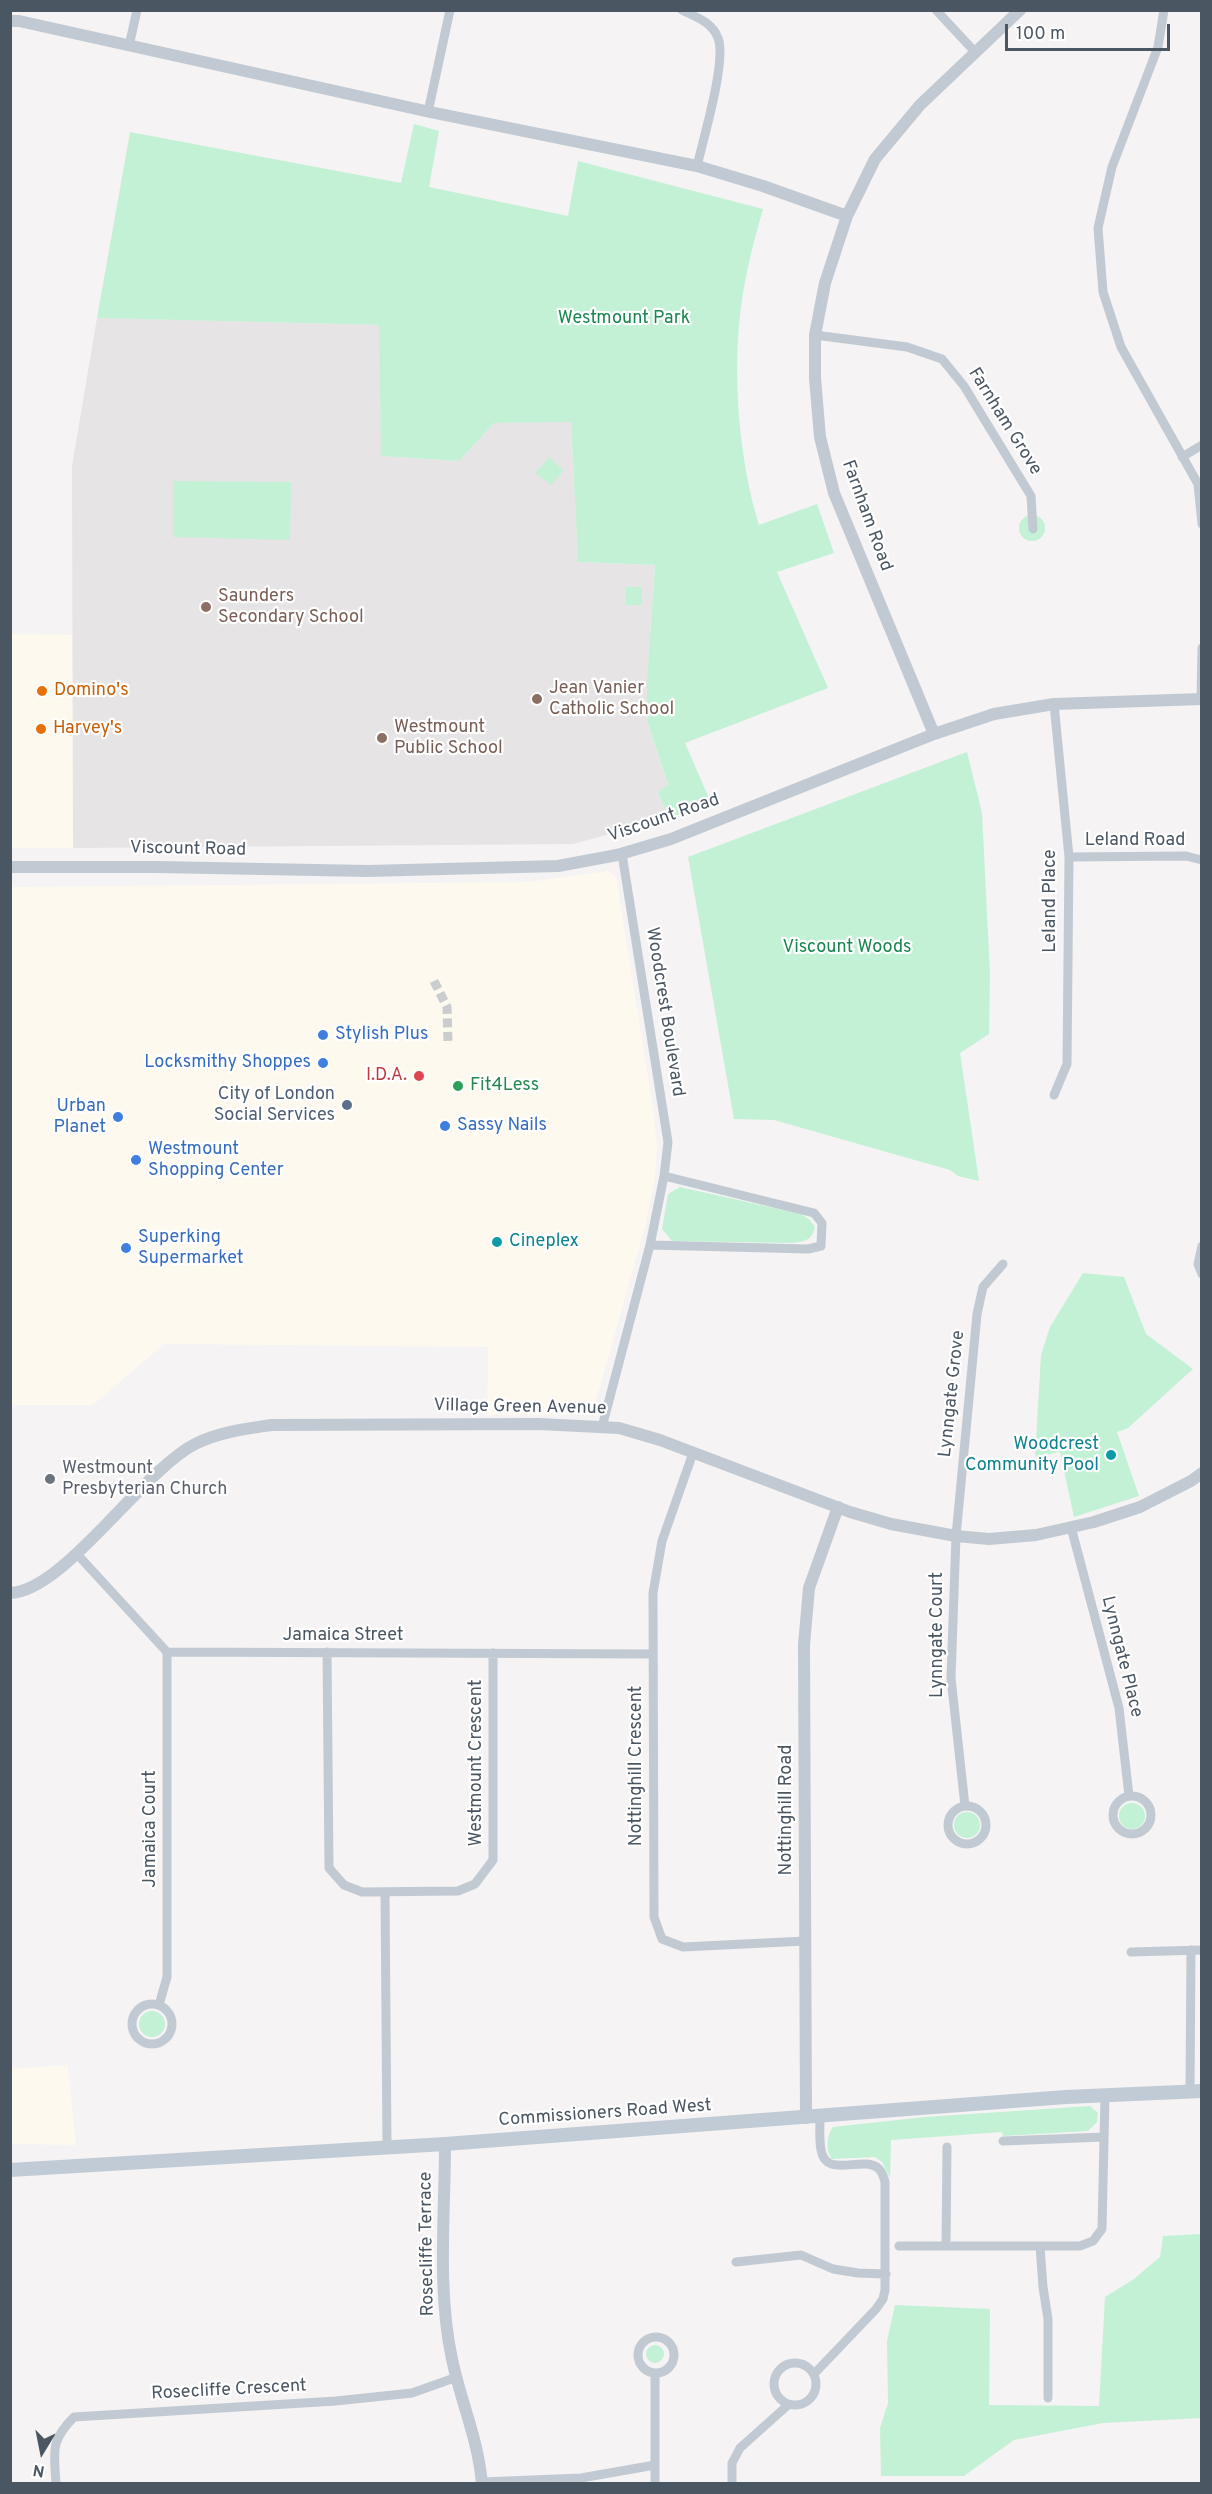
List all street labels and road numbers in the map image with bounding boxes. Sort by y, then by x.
street label: Farnham Grove [962,364,1046,480]
street label: Farnham Road [836,458,896,574]
street label: Viscount Road [605,790,723,848]
street label: Leland Road [1085,830,1185,852]
street label: Viscount Road [130,838,246,862]
street label: Leland Place [1040,849,1062,953]
street label: Woodcrest Boulevard [640,926,688,1098]
street label: Lynngate Grove [936,1329,970,1459]
street label: Village Green Avenue [433,1396,607,1420]
street label: Lynngate Court [927,1572,949,1698]
street label: Lynngate Place [1095,1594,1147,1720]
street label: Jamaica Street [283,1625,403,1647]
street label: Westmount Crescent [466,1680,488,1846]
street label: Nottinghill Crescent [626,1686,648,1846]
street label: Nottinghill Road [776,1745,798,1875]
street label: Jamaica Court [140,1770,162,1888]
street label: Commissioners Road West [498,2096,712,2132]
street label: Rosecliffe Terrace [416,2171,440,2317]
street label: Rosecliffe Crescent [151,2376,307,2406]

